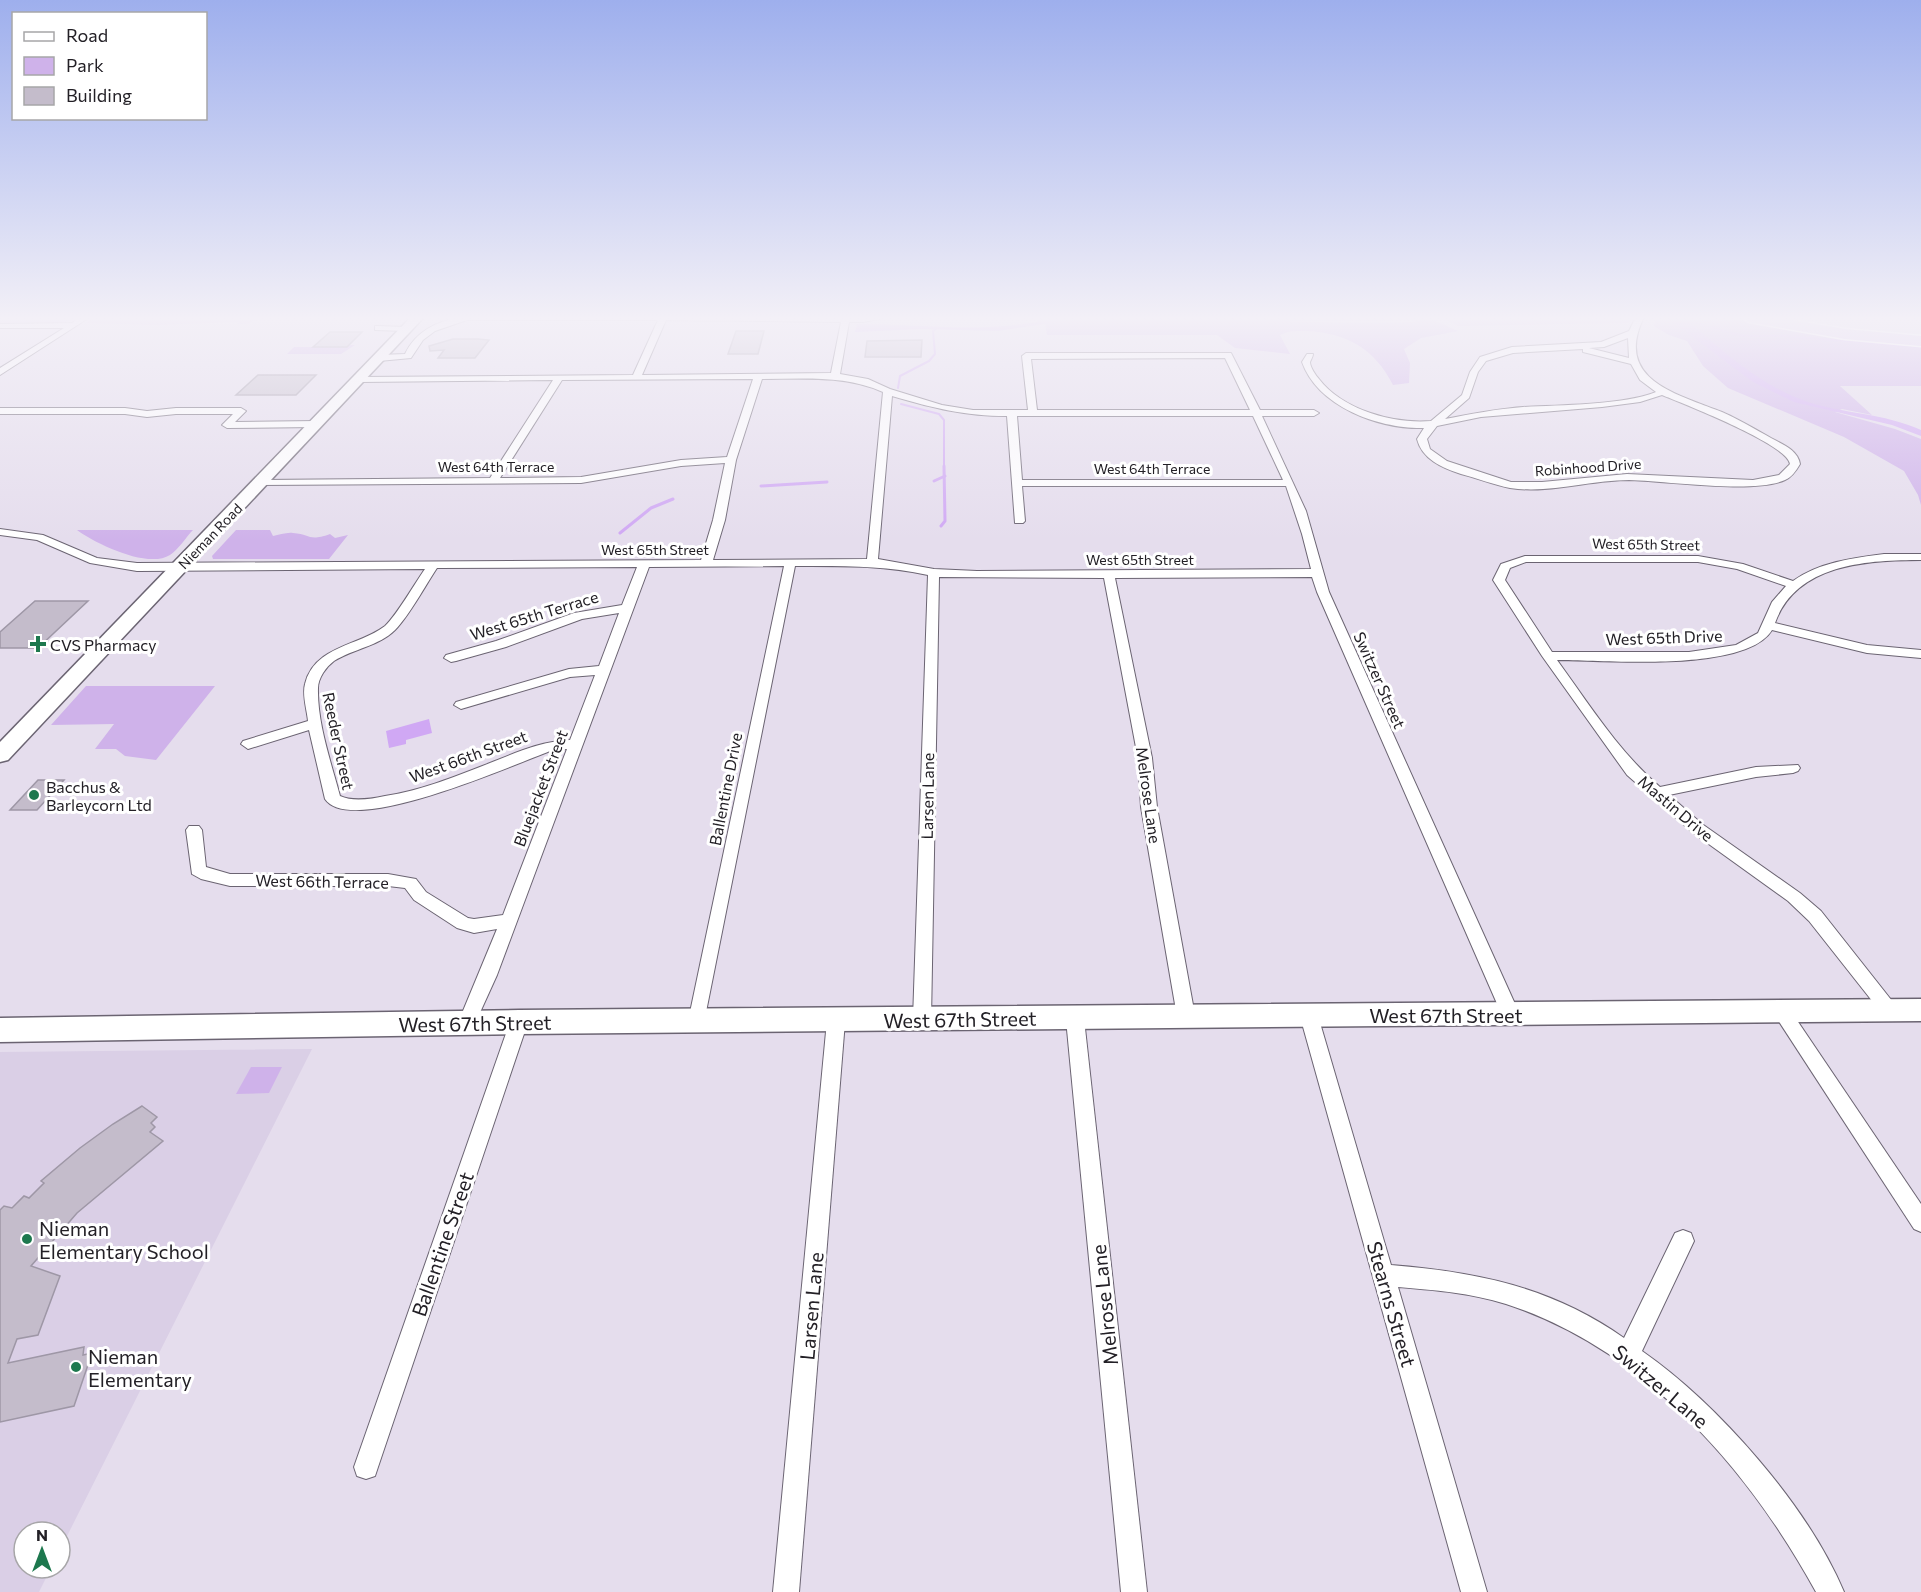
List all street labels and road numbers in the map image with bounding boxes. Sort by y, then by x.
street label: Robinhood Drive [1534,455,1642,479]
street label: West 64th Terrace [438,458,554,475]
street label: West 64th Terrace [1094,460,1210,477]
street label: Nieman Road [175,500,245,572]
street label: West 65th Street [1592,535,1700,553]
street label: West 65th Street [601,541,709,558]
street label: West 65th Street [1086,551,1194,568]
street label: West 65th Terrace [468,586,600,644]
street label: West 65th Drive [1605,625,1723,649]
street label: Switzer Street [1350,629,1410,732]
street label: Reeder Street [319,690,359,792]
street label: West 66th Street [407,726,530,786]
street label: Bluejacket Street [509,726,571,849]
street label: Ballentine Drive [705,731,745,847]
street label: Melrose Lane [1133,746,1165,844]
street label: Larsen Lane [917,752,937,840]
street label: Mastin Drive [1635,771,1717,845]
street label: West 66th Terrace [255,870,389,892]
street label: West 67th Street [1369,1003,1523,1027]
street label: West 67th Street [883,1006,1037,1032]
street label: West 67th Street [398,1010,552,1036]
street label: Ballentine Street [406,1169,478,1319]
street label: Stearns Street [1363,1238,1421,1370]
street label: Melrose Lane [1086,1243,1122,1367]
street label: Larsen Lane [794,1251,828,1361]
street label: Switzer Lane [1609,1339,1713,1433]

